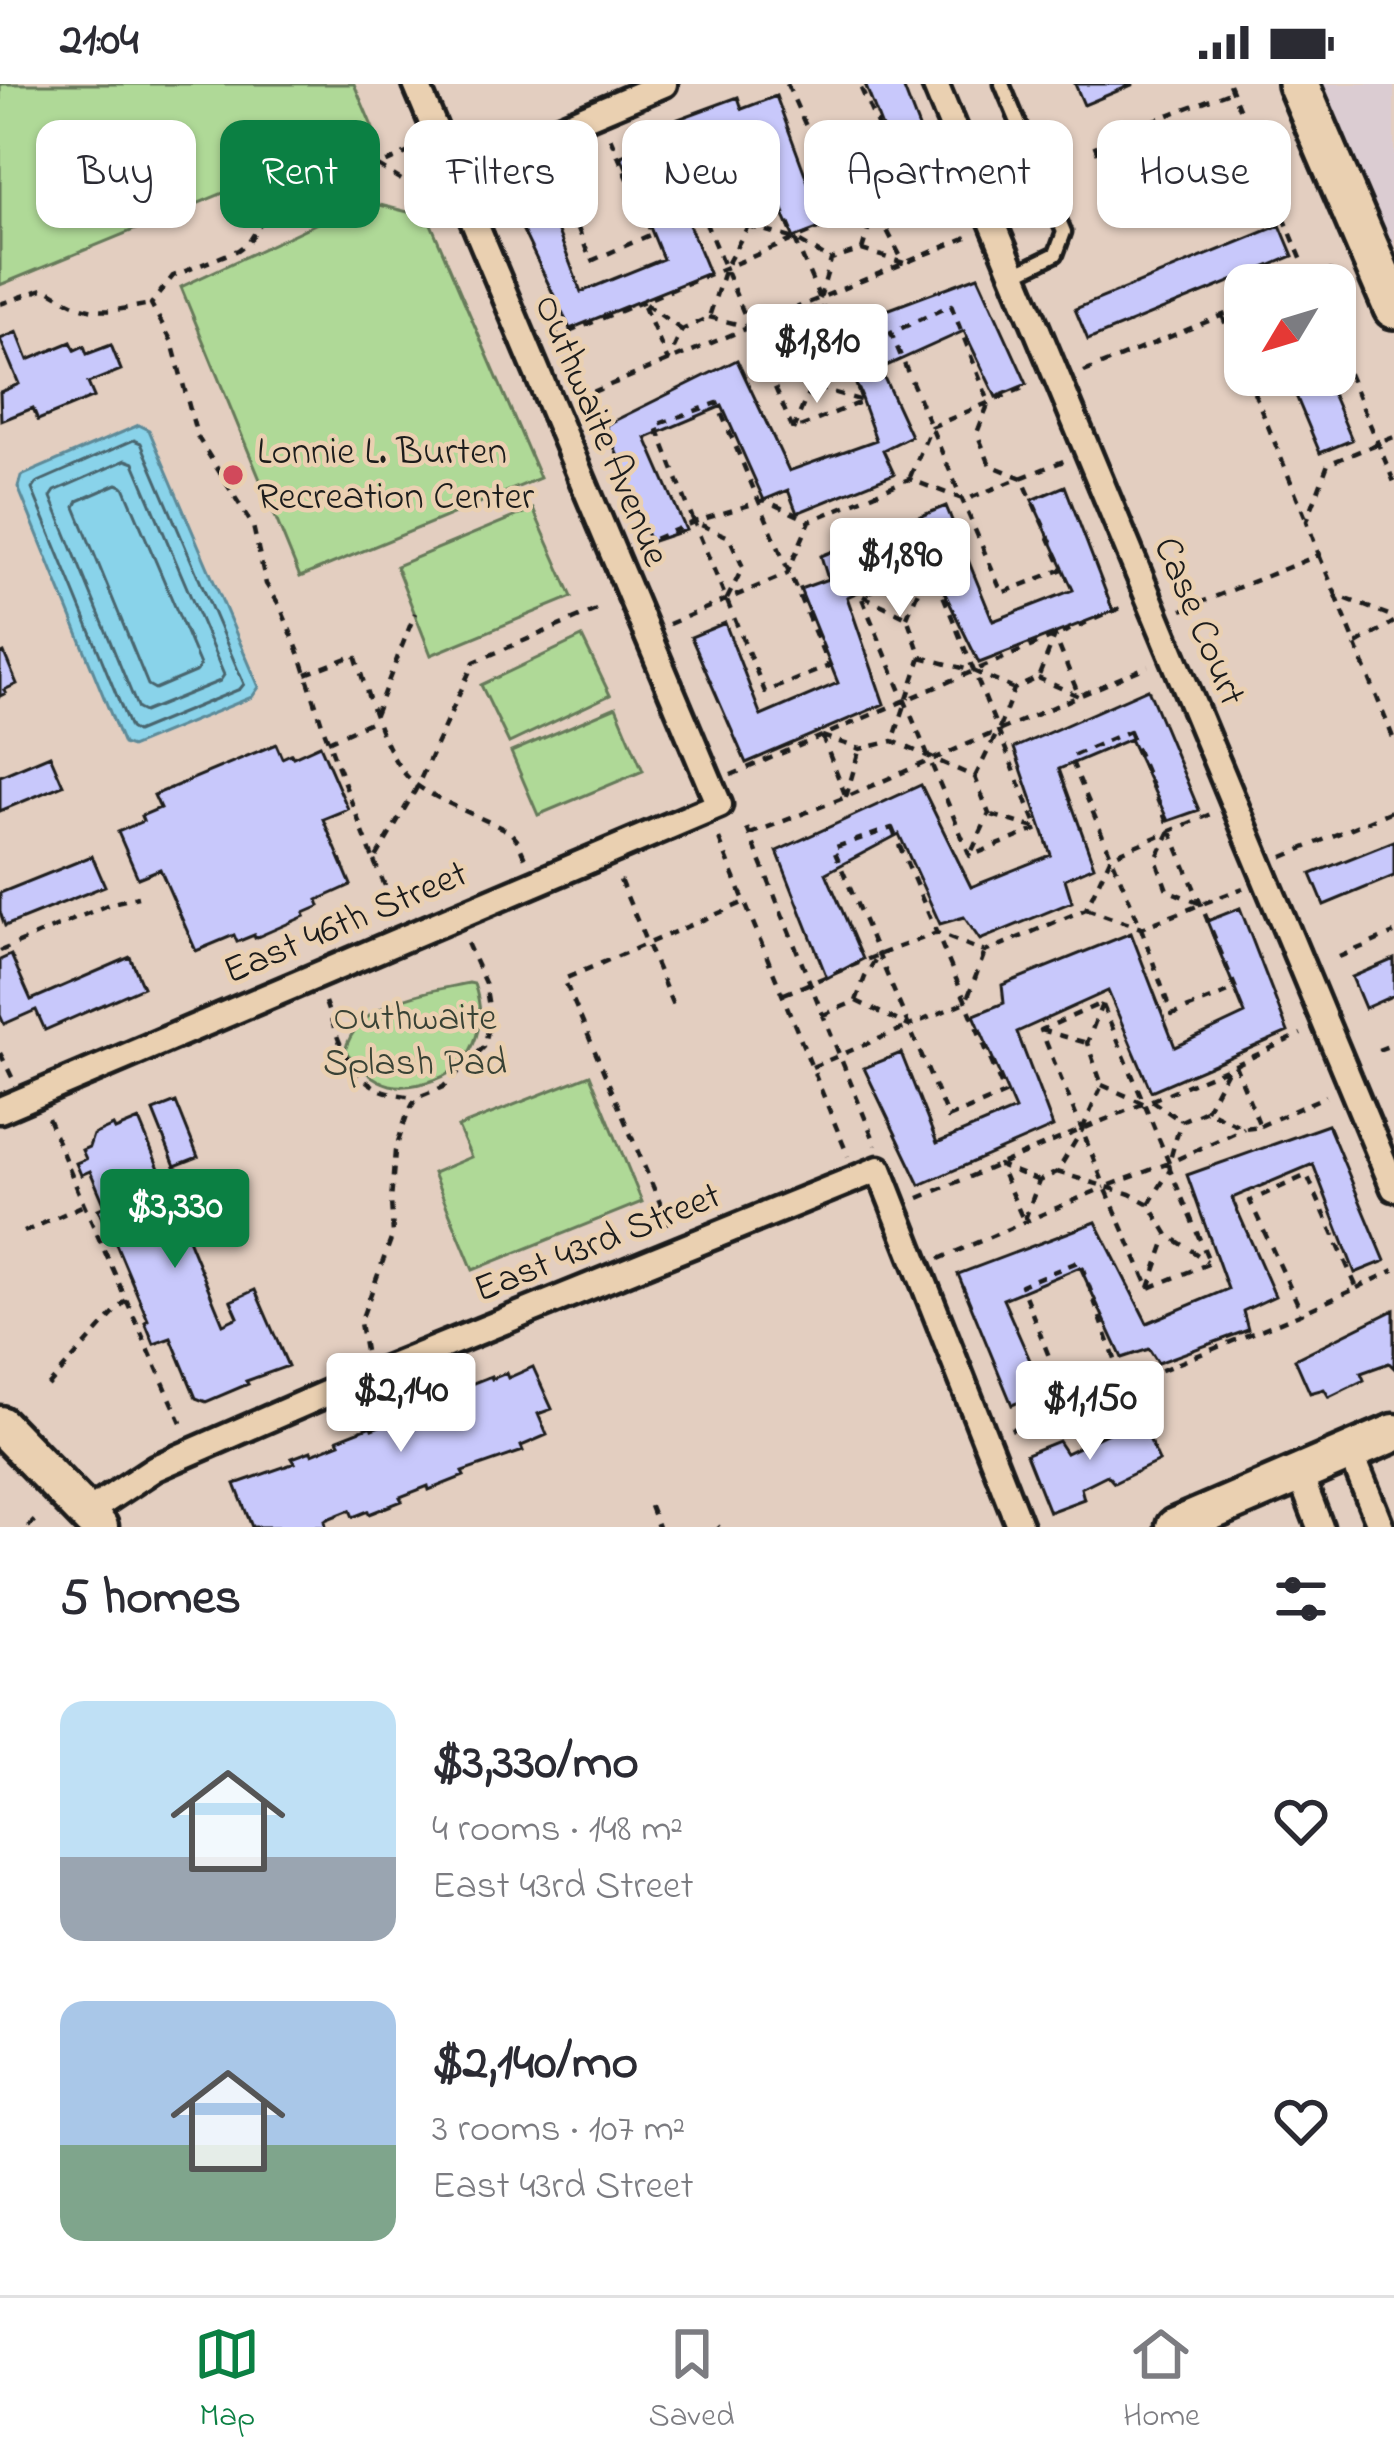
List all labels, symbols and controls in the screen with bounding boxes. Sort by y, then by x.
text: 21:04 [60,9,138,75]
chip: Buy [36,120,196,228]
chip: Rent [220,120,380,228]
chip: Filters [404,120,598,228]
chip: New [622,120,780,228]
chip: Apartment [804,120,1073,228]
chip: House [1097,120,1291,228]
north arrow [1224,264,1356,396]
map controls [1224,264,1356,396]
street label: Outhwaite Avenue [517,286,683,576]
pin: $1,810 [719,304,915,406]
text: $1,810 [774,314,860,371]
place label: Lonnie L. Burten Recreation Center [257,425,535,527]
marker: Lonnie L. Burten Recreation Center [220,462,246,488]
pin: $1,890 [802,518,998,620]
text: $1,890 [857,528,943,585]
street label: Case Court [1137,529,1259,715]
street label: East 46th Street [215,847,477,1001]
park label: Outhwaite Splash Pad [323,991,507,1093]
pin: $3,330 [77,1169,273,1271]
street label: East 43rd Street [466,1169,730,1319]
text: $3,330 [127,1179,223,1236]
pin: $2,140 [303,1353,499,1455]
pin: $1,150 [992,1361,1188,1463]
text: $2,140 [353,1363,449,1420]
text: $1,150 [1043,1371,1137,1428]
text: 5 homes [60,1562,241,1637]
icon: filters [1268,1566,1334,1632]
text: $3,330/mo [432,1727,639,1802]
icon: home [156,1749,300,1893]
icon: heart [1268,1788,1334,1854]
text: 4 rooms · 148 m² [432,1802,683,1859]
text: East 43rd Street [432,1859,694,1916]
text: $2,140/mo [432,2027,638,2102]
icon: home [156,2049,300,2193]
icon: heart [1268,2088,1334,2154]
text: 3 rooms · 107 m² [432,2102,685,2159]
text: East 43rd Street [432,2159,694,2216]
tab: Map [194,2321,260,2441]
tab: Saved [649,2321,735,2441]
tab: Home [1123,2321,1200,2441]

